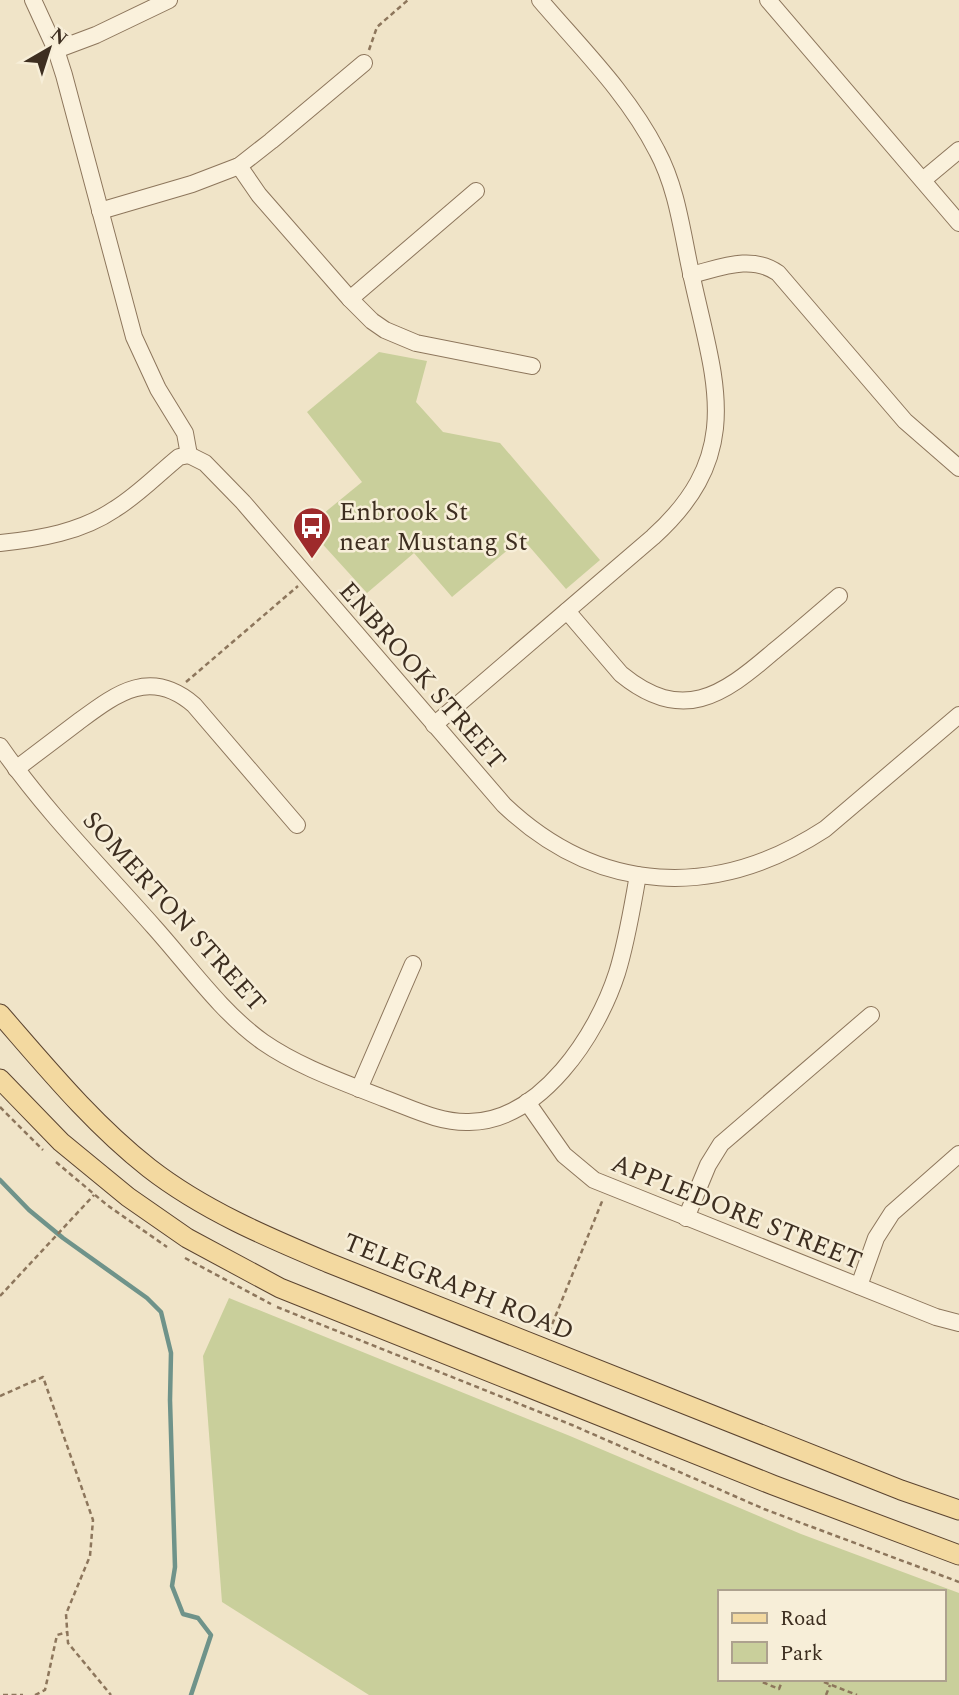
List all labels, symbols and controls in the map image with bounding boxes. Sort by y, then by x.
north arrow [14,14,84,84]
text: N [44,21,74,53]
place label: Enbrook St near Mustang St [339,492,528,562]
bus stop icon: Enbrook St near Mustang St [291,505,333,560]
street label: ENBROOK STREET [329,572,516,779]
street label: SOMERTON STREET [73,802,276,1021]
street label: APPLEDORE STREET [605,1143,868,1281]
street label: TELEGRAPH ROAD [337,1222,580,1351]
legend [718,1590,945,1681]
text: Road [780,1603,827,1635]
text: Park [780,1638,824,1670]

